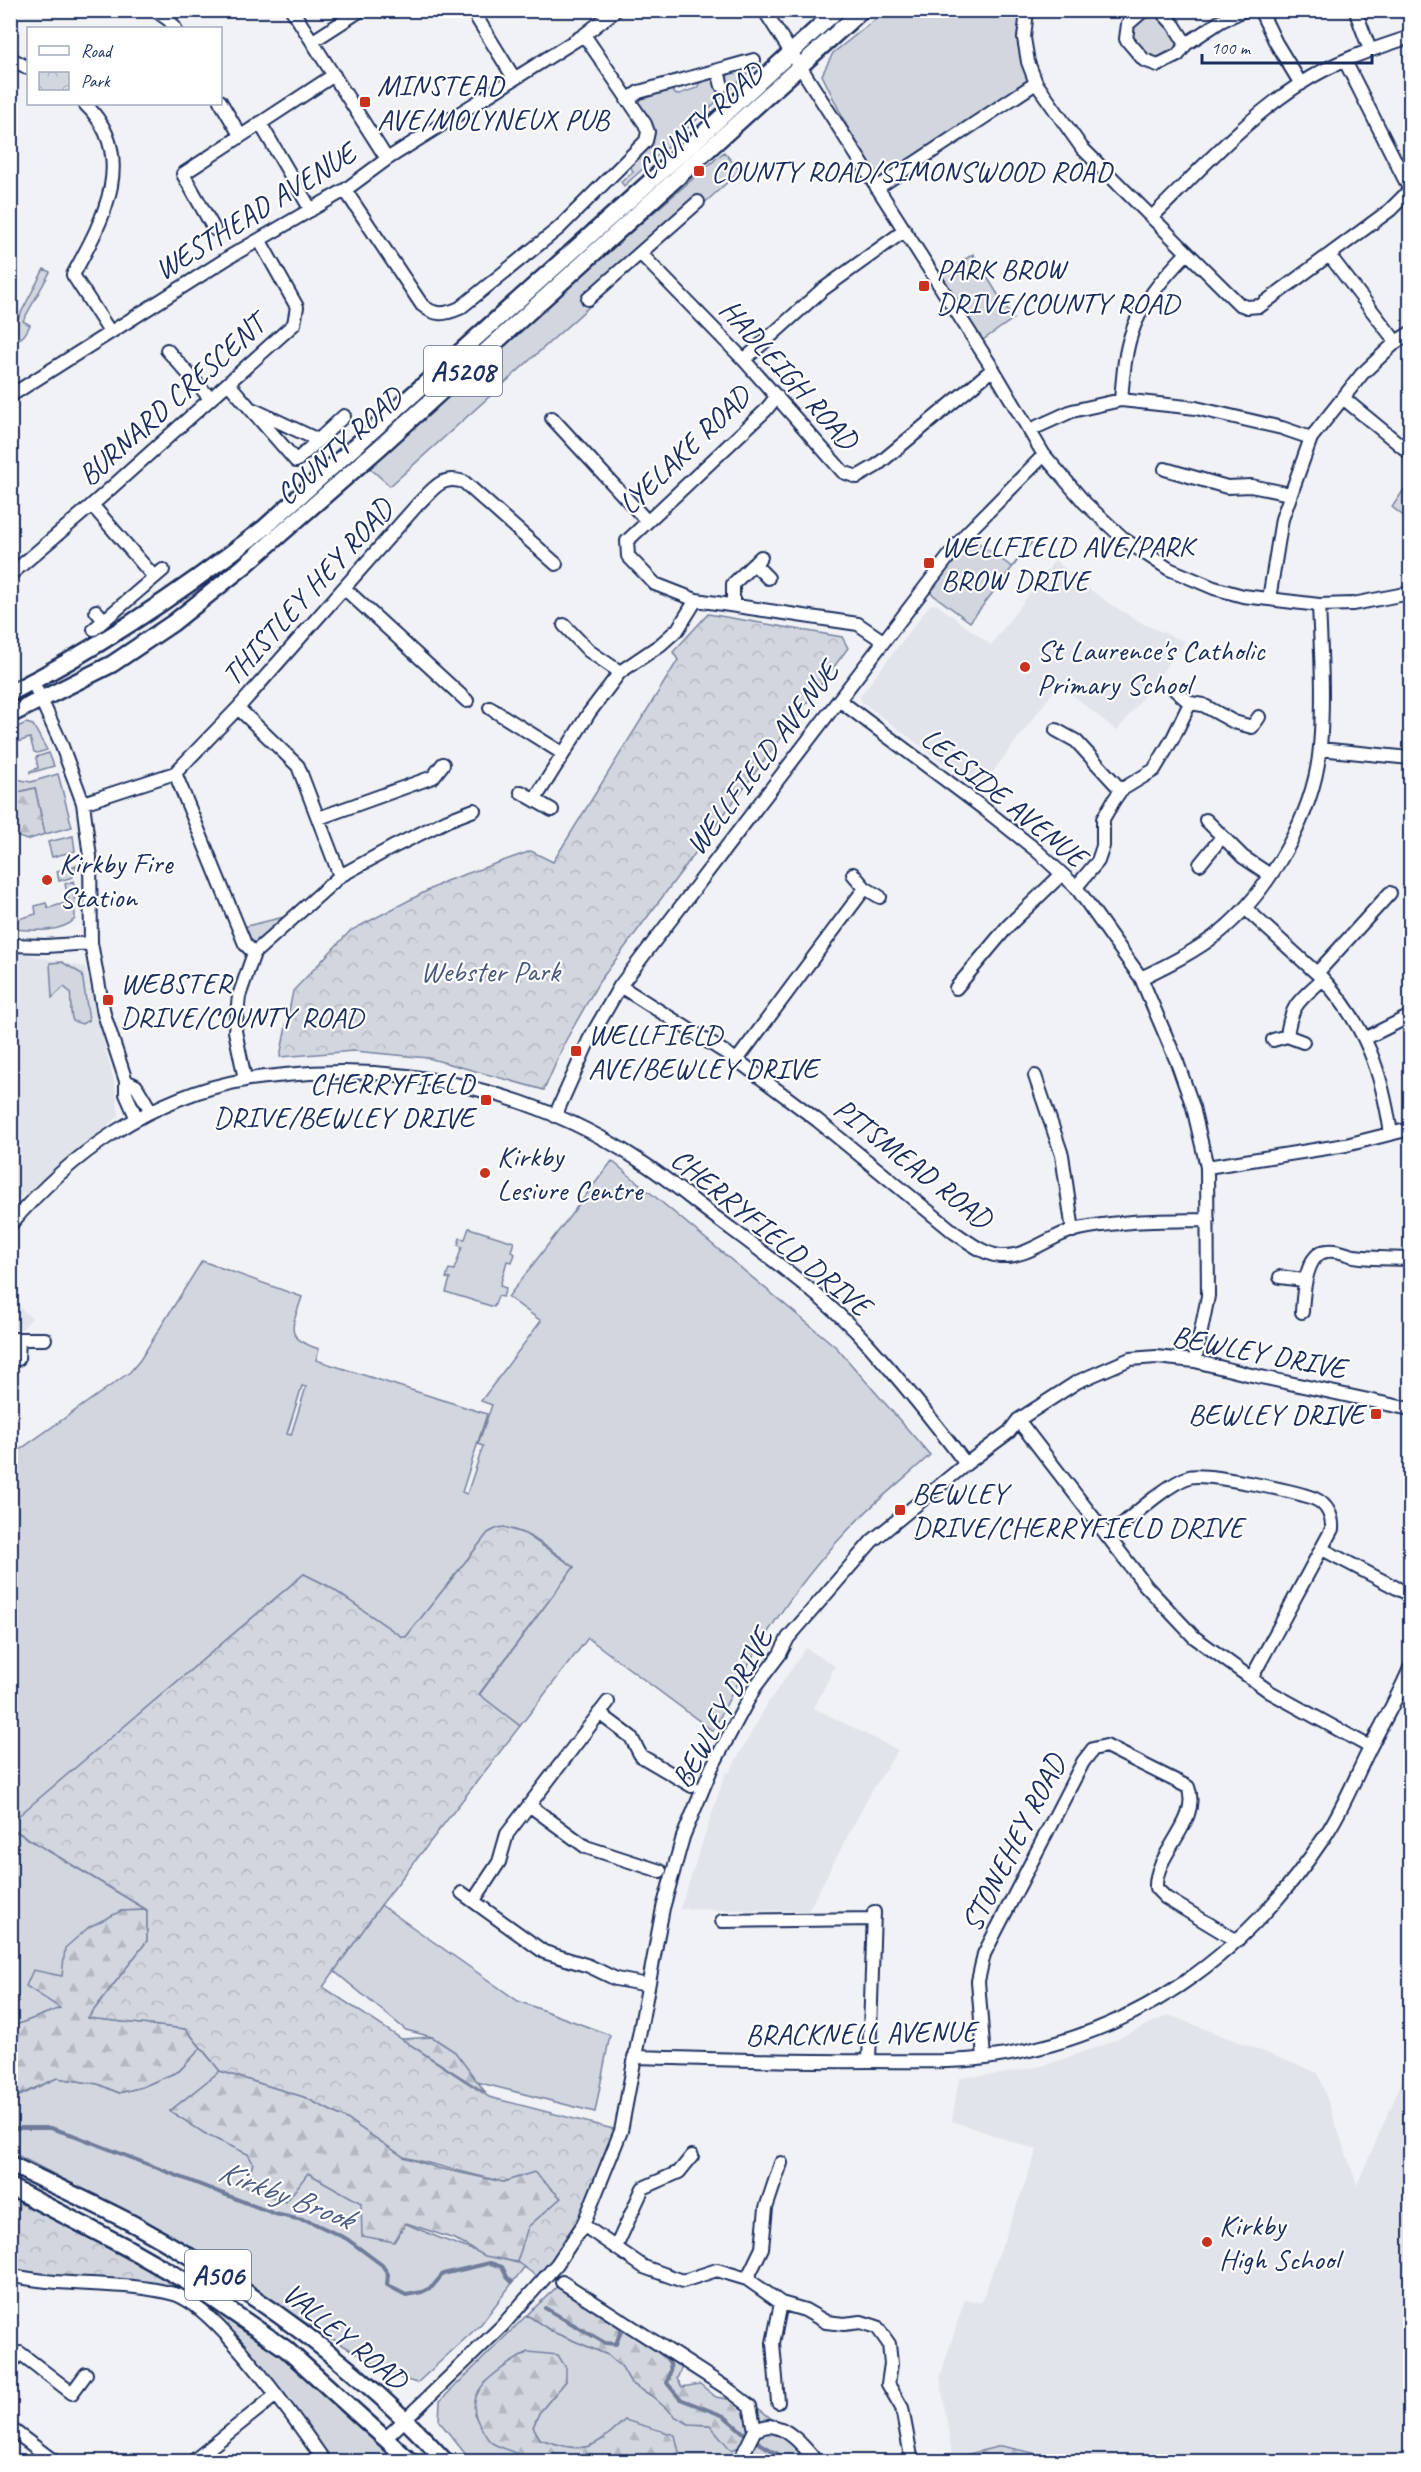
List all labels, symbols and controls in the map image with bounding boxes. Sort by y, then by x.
legend [27,27,222,105]
scale bar [1202,27,1372,65]
text: 100 m [1211,37,1252,59]
text: Road [81,40,114,62]
street label: COUNTY ROAD [628,52,773,188]
place label: MINSTEAD AVE/MOLYNEUX PUB [377,66,611,138]
text: Park [81,70,111,92]
marker: MINSTEAD AVE/MOLYNEUX PUB [358,95,372,109]
street label: WESTHEAD AVENUE [147,132,366,288]
place label: COUNTY ROAD/SIMONSWOOD ROAD [711,152,1115,190]
marker: COUNTY ROAD/SIMONSWOOD ROAD [692,164,706,178]
place label: PARK BROW DRIVE/COUNTY ROAD [936,250,1182,322]
marker: PARK BROW DRIVE/COUNTY ROAD [917,279,931,293]
street label: HADLEIGH ROAD [712,291,868,459]
street label: BURNARD CRESCENT [70,301,278,494]
road number: A5208 [424,346,502,396]
street label: LYELAKE ROAD [610,376,760,522]
street label: COUNTY ROAD [267,377,412,513]
street label: THISTLEY HEY ROAD [213,489,403,693]
place label: WELLFIELD AVE/PARK BROW DRIVE [941,527,1198,599]
marker: WELLFIELD AVE/PARK BROW DRIVE [922,556,936,570]
place label: St Laurence's Catholic Primary School [1037,631,1266,703]
street label: WELLFIELD AVENUE [677,650,850,862]
marker: St Laurence's Catholic Primary School [1018,660,1032,674]
street label: LEESIDE AVENUE [914,719,1097,878]
place label: Kirkby Fire Station [59,844,174,916]
marker: Kirkby Fire Station [40,873,54,887]
park label: Webster Park [420,952,562,990]
place label: WEBSTER DRIVE/COUNTY ROAD [120,964,366,1036]
marker: WEBSTER DRIVE/COUNTY ROAD [101,993,115,1007]
place label: WELLFIELD AVE/BEWLEY DRIVE [588,1015,822,1087]
marker: WELLFIELD AVE/BEWLEY DRIVE [569,1044,583,1058]
place label: CHERRYFIELD DRIVE/BEWLEY DRIVE [213,1064,478,1136]
street label: PITSMEAD ROAD [826,1089,1002,1238]
marker: CHERRYFIELD DRIVE/BEWLEY DRIVE [479,1093,493,1107]
place label: Kirkby Lesiure Centre [497,1137,644,1209]
street label: CHERRYFIELD DRIVE [663,1140,882,1327]
marker: Kirkby Lesiure Centre [478,1166,492,1180]
street label: BEWLEY DRIVE [1169,1317,1353,1388]
place label: BEWLEY DRIVE [1188,1395,1368,1433]
marker: BEWLEY DRIVE [1369,1407,1383,1421]
place label: BEWLEY DRIVE/CHERRYFIELD DRIVE [912,1474,1247,1546]
marker: BEWLEY DRIVE/CHERRYFIELD DRIVE [893,1503,907,1517]
street label: BEWLEY DRIVE [663,1618,783,1794]
street label: STONEHEY ROAD [952,1746,1075,1938]
street label: BRACKNELL AVENUE [745,2012,980,2054]
water label: Kirkby Brook [213,2150,365,2241]
place label: Kirkby High School [1219,2206,1344,2278]
marker: Kirkby High School [1200,2235,1214,2249]
road number: A506 [185,2250,251,2300]
street label: VALLEY ROAD [275,2274,417,2400]

